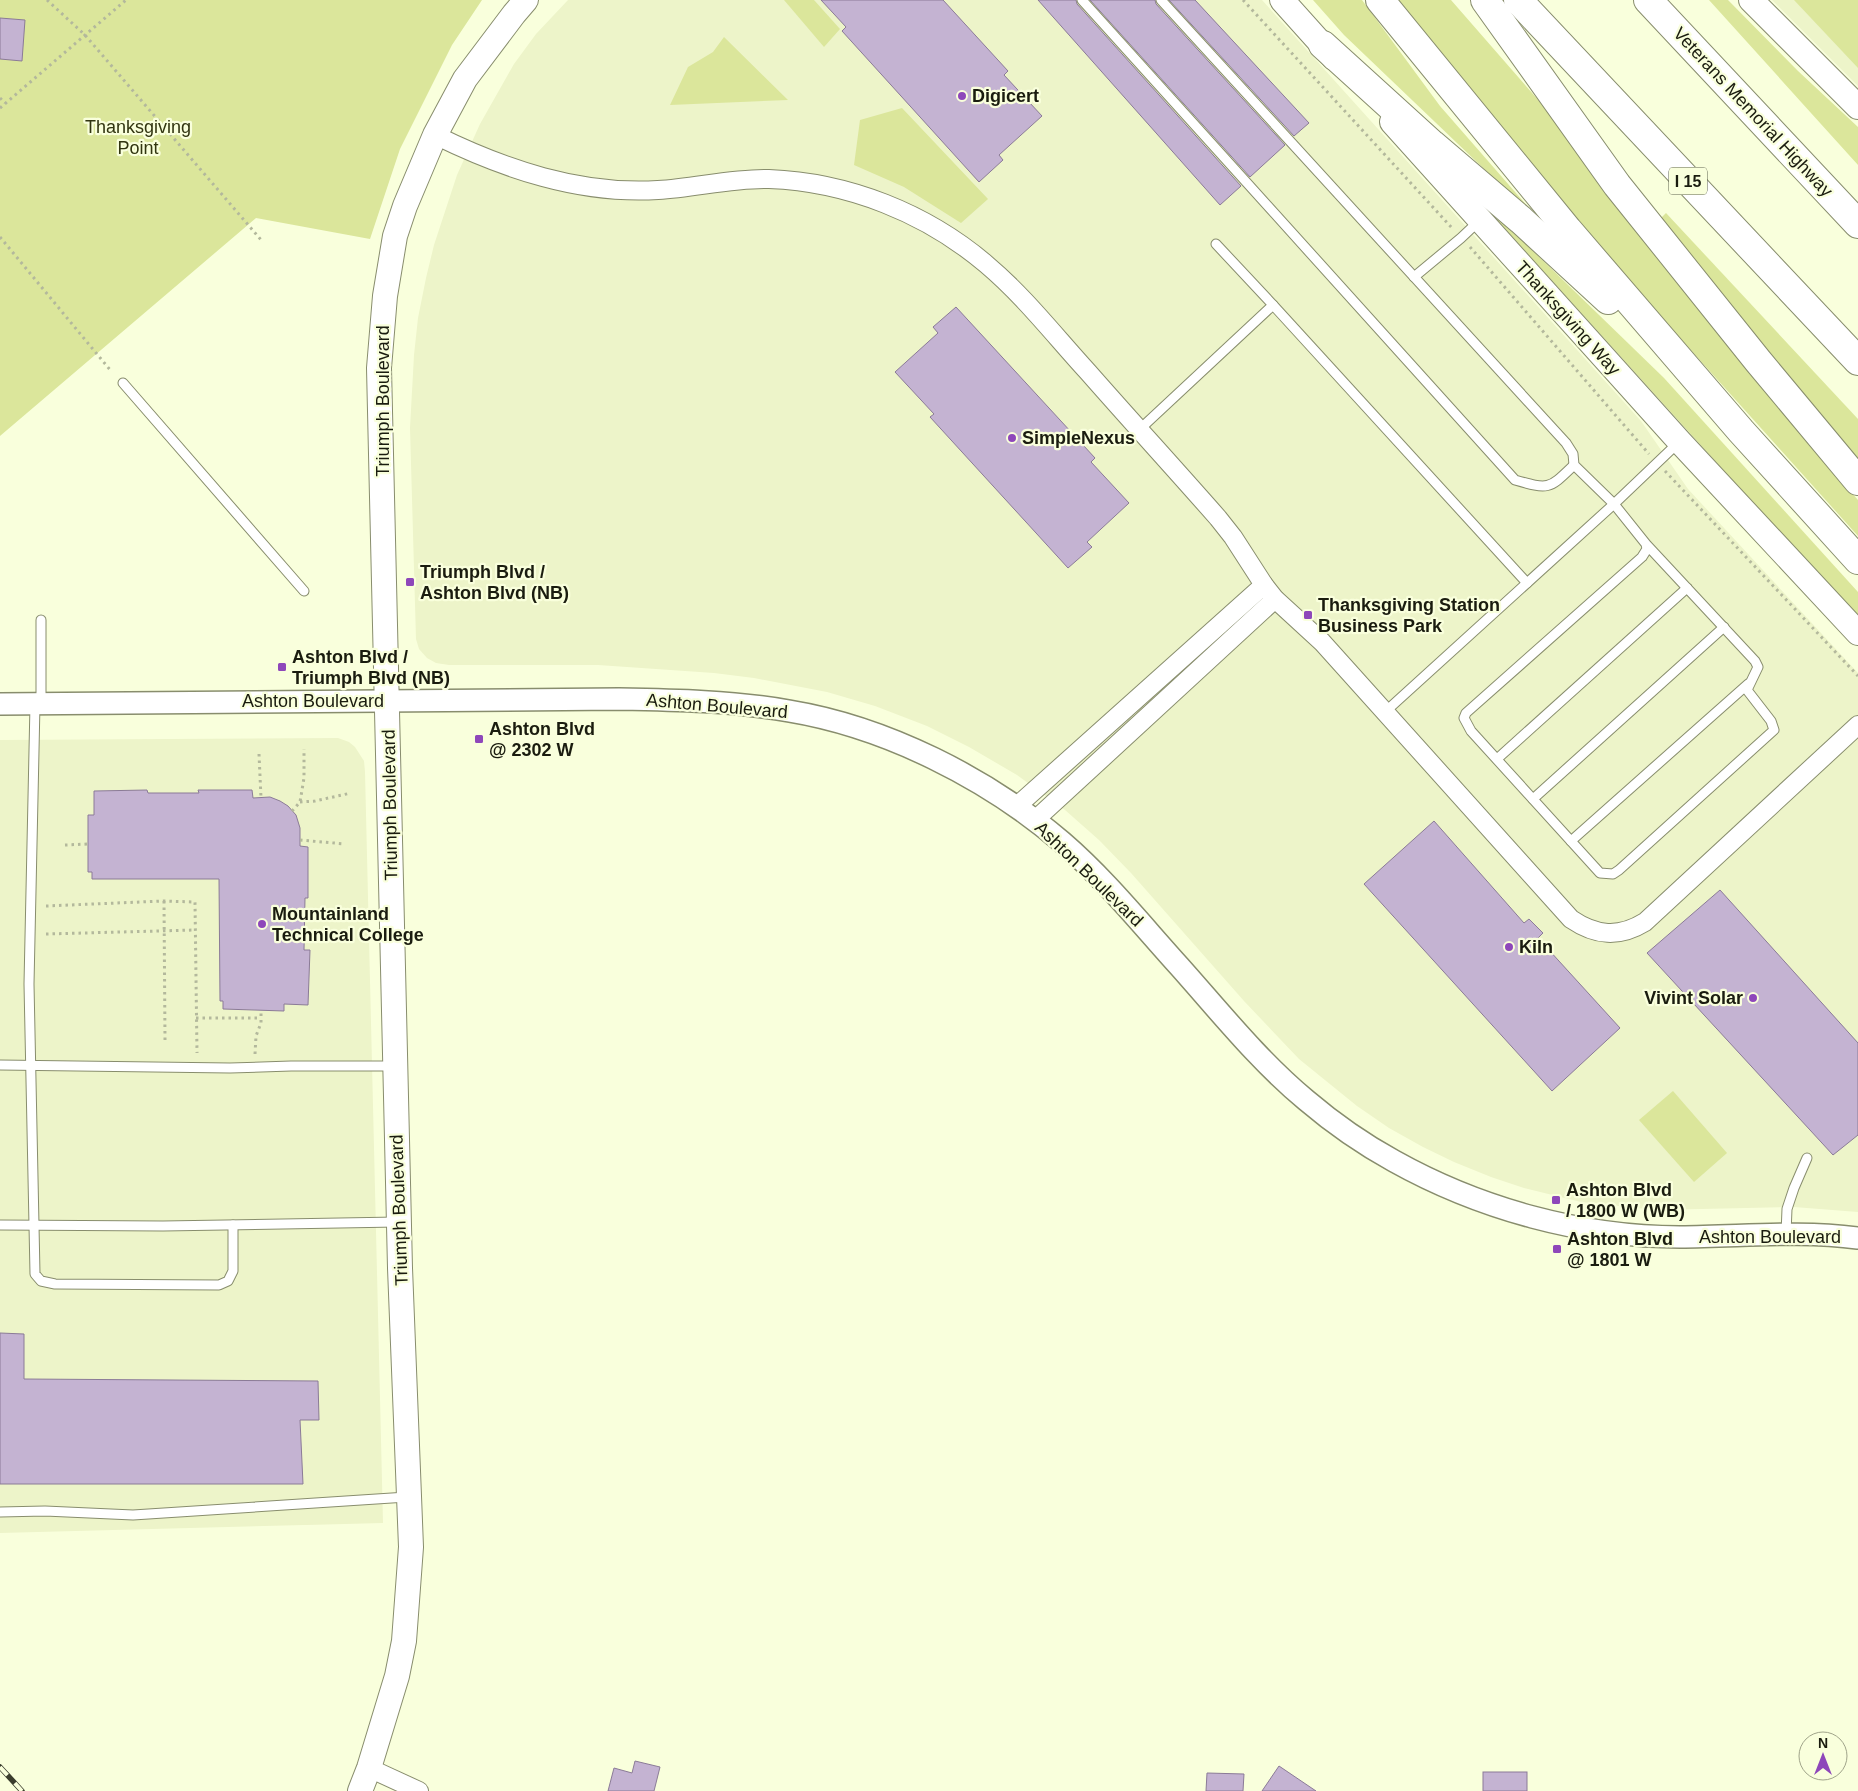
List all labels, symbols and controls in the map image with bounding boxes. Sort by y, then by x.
street label: Veterans Memorial Highway [1669,23,1837,201]
place label: Digicert [972,86,1039,106]
marker: Digicert [956,90,968,102]
park label: Thanksgiving Point [85,117,191,158]
road number: I 15 [1669,168,1707,195]
street label: Thanksgiving Way [1512,257,1624,379]
street label: Triumph Boulevard [373,325,393,477]
place label: SimpleNexus [1022,428,1135,448]
marker: SimpleNexus [1006,432,1018,444]
place label: Triumph Blvd / Ashton Blvd (NB) [420,562,569,603]
marker: Triumph Blvd / Ashton Blvd (NB) [404,576,416,588]
place label: Thanksgiving Station Business Park [1318,595,1500,636]
marker: Thanksgiving Station Business Park [1302,609,1314,621]
place label: Ashton Blvd / Triumph Blvd (NB) [292,647,450,688]
marker: Ashton Blvd / Triumph Blvd (NB) [276,661,288,673]
street label: Ashton Boulevard [645,690,789,722]
street label: Ashton Boulevard [242,691,384,711]
place label: Ashton Blvd @ 2302 W [489,719,595,760]
street label: Triumph Boulevard [379,729,401,881]
marker: Ashton Blvd @ 2302 W [473,733,485,745]
street label: Ashton Boulevard [1031,817,1147,931]
place label: Mountainland Technical College [272,904,424,945]
marker: Mountainland Technical College [256,918,268,930]
place label: Kiln [1519,937,1553,957]
marker: Kiln [1503,941,1515,953]
place label: Vivint Solar [1644,988,1743,1008]
marker: Vivint Solar [1747,992,1759,1004]
street label: Triumph Boulevard [386,1134,412,1286]
place label: Ashton Blvd / 1800 W (WB) [1566,1180,1685,1221]
marker: Ashton Blvd / 1800 W (WB) [1550,1194,1562,1206]
street label: Ashton Boulevard [1699,1227,1841,1247]
place label: Ashton Blvd @ 1801 W [1567,1229,1673,1270]
marker: Ashton Blvd @ 1801 W [1551,1243,1563,1255]
north arrow [1798,1731,1848,1781]
text: N [1818,1735,1828,1751]

